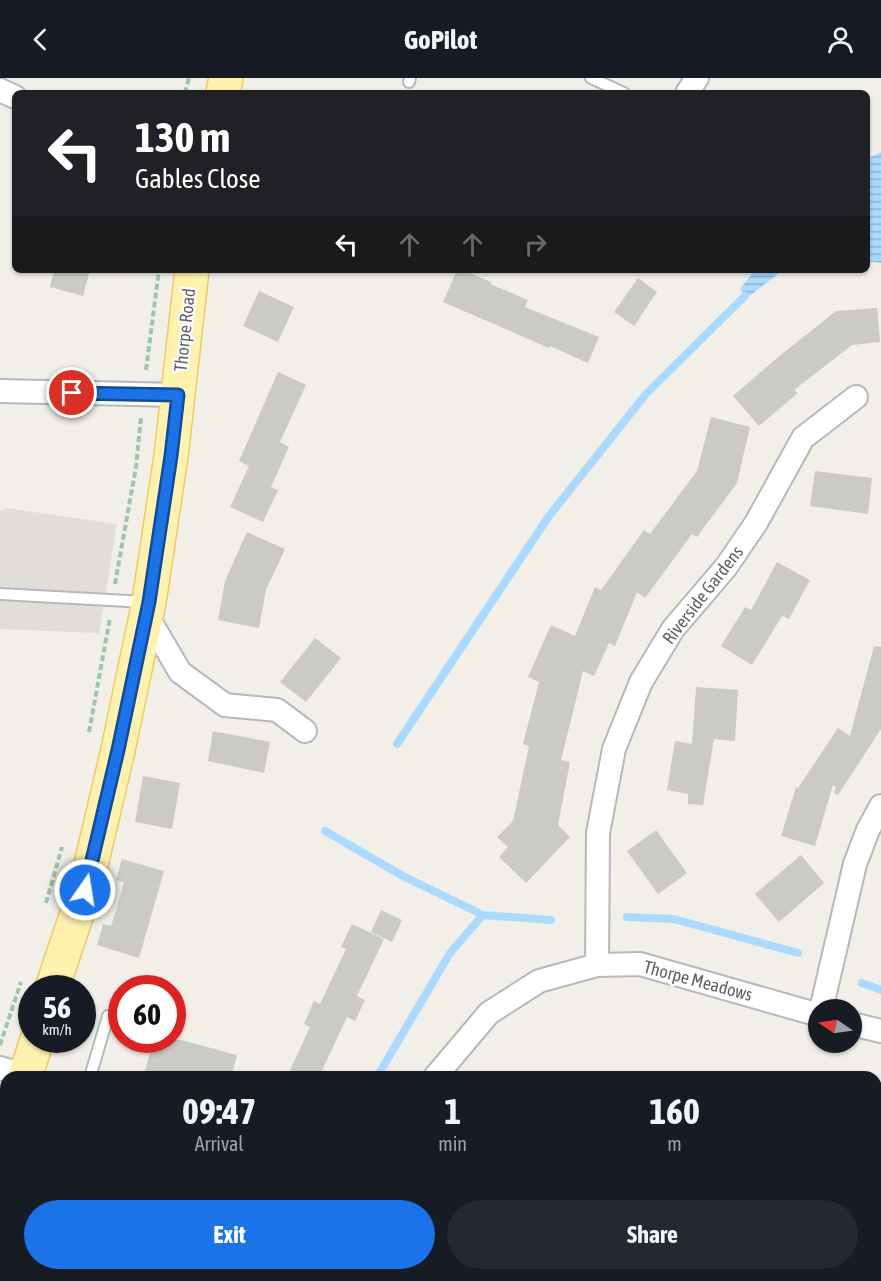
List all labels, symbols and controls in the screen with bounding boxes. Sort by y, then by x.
icon: back [24,23,57,56]
icon: person [824,23,857,56]
text: GoPilot [404,24,477,55]
text: 130 m [135,113,230,161]
icon: left [36,114,114,192]
text: Gables Close [135,163,261,194]
icon: left [330,228,363,261]
icon: ahead [393,228,426,261]
icon: ahead [456,228,489,261]
icon: right [519,228,552,261]
street label: Thorpe Road [170,287,199,373]
pin [46,367,97,418]
icon: arrive [55,376,88,409]
street label: Riverside Gardens [658,542,747,648]
position arrow [53,858,117,922]
street label: Thorpe Meadows [641,956,755,1005]
speed limit sign: 60 [108,975,186,1053]
text: 56 [43,990,71,1024]
north arrow [808,999,862,1053]
map controls [808,999,862,1053]
text: km/h [42,1021,72,1038]
text: 09:47 [182,1090,256,1132]
text: 1 [444,1090,461,1132]
text: 160 [649,1090,700,1132]
text: Arrival [195,1132,244,1155]
text: min [438,1132,467,1155]
text: m [667,1132,682,1155]
button: Exit [24,1200,435,1269]
button: Share [447,1200,858,1269]

